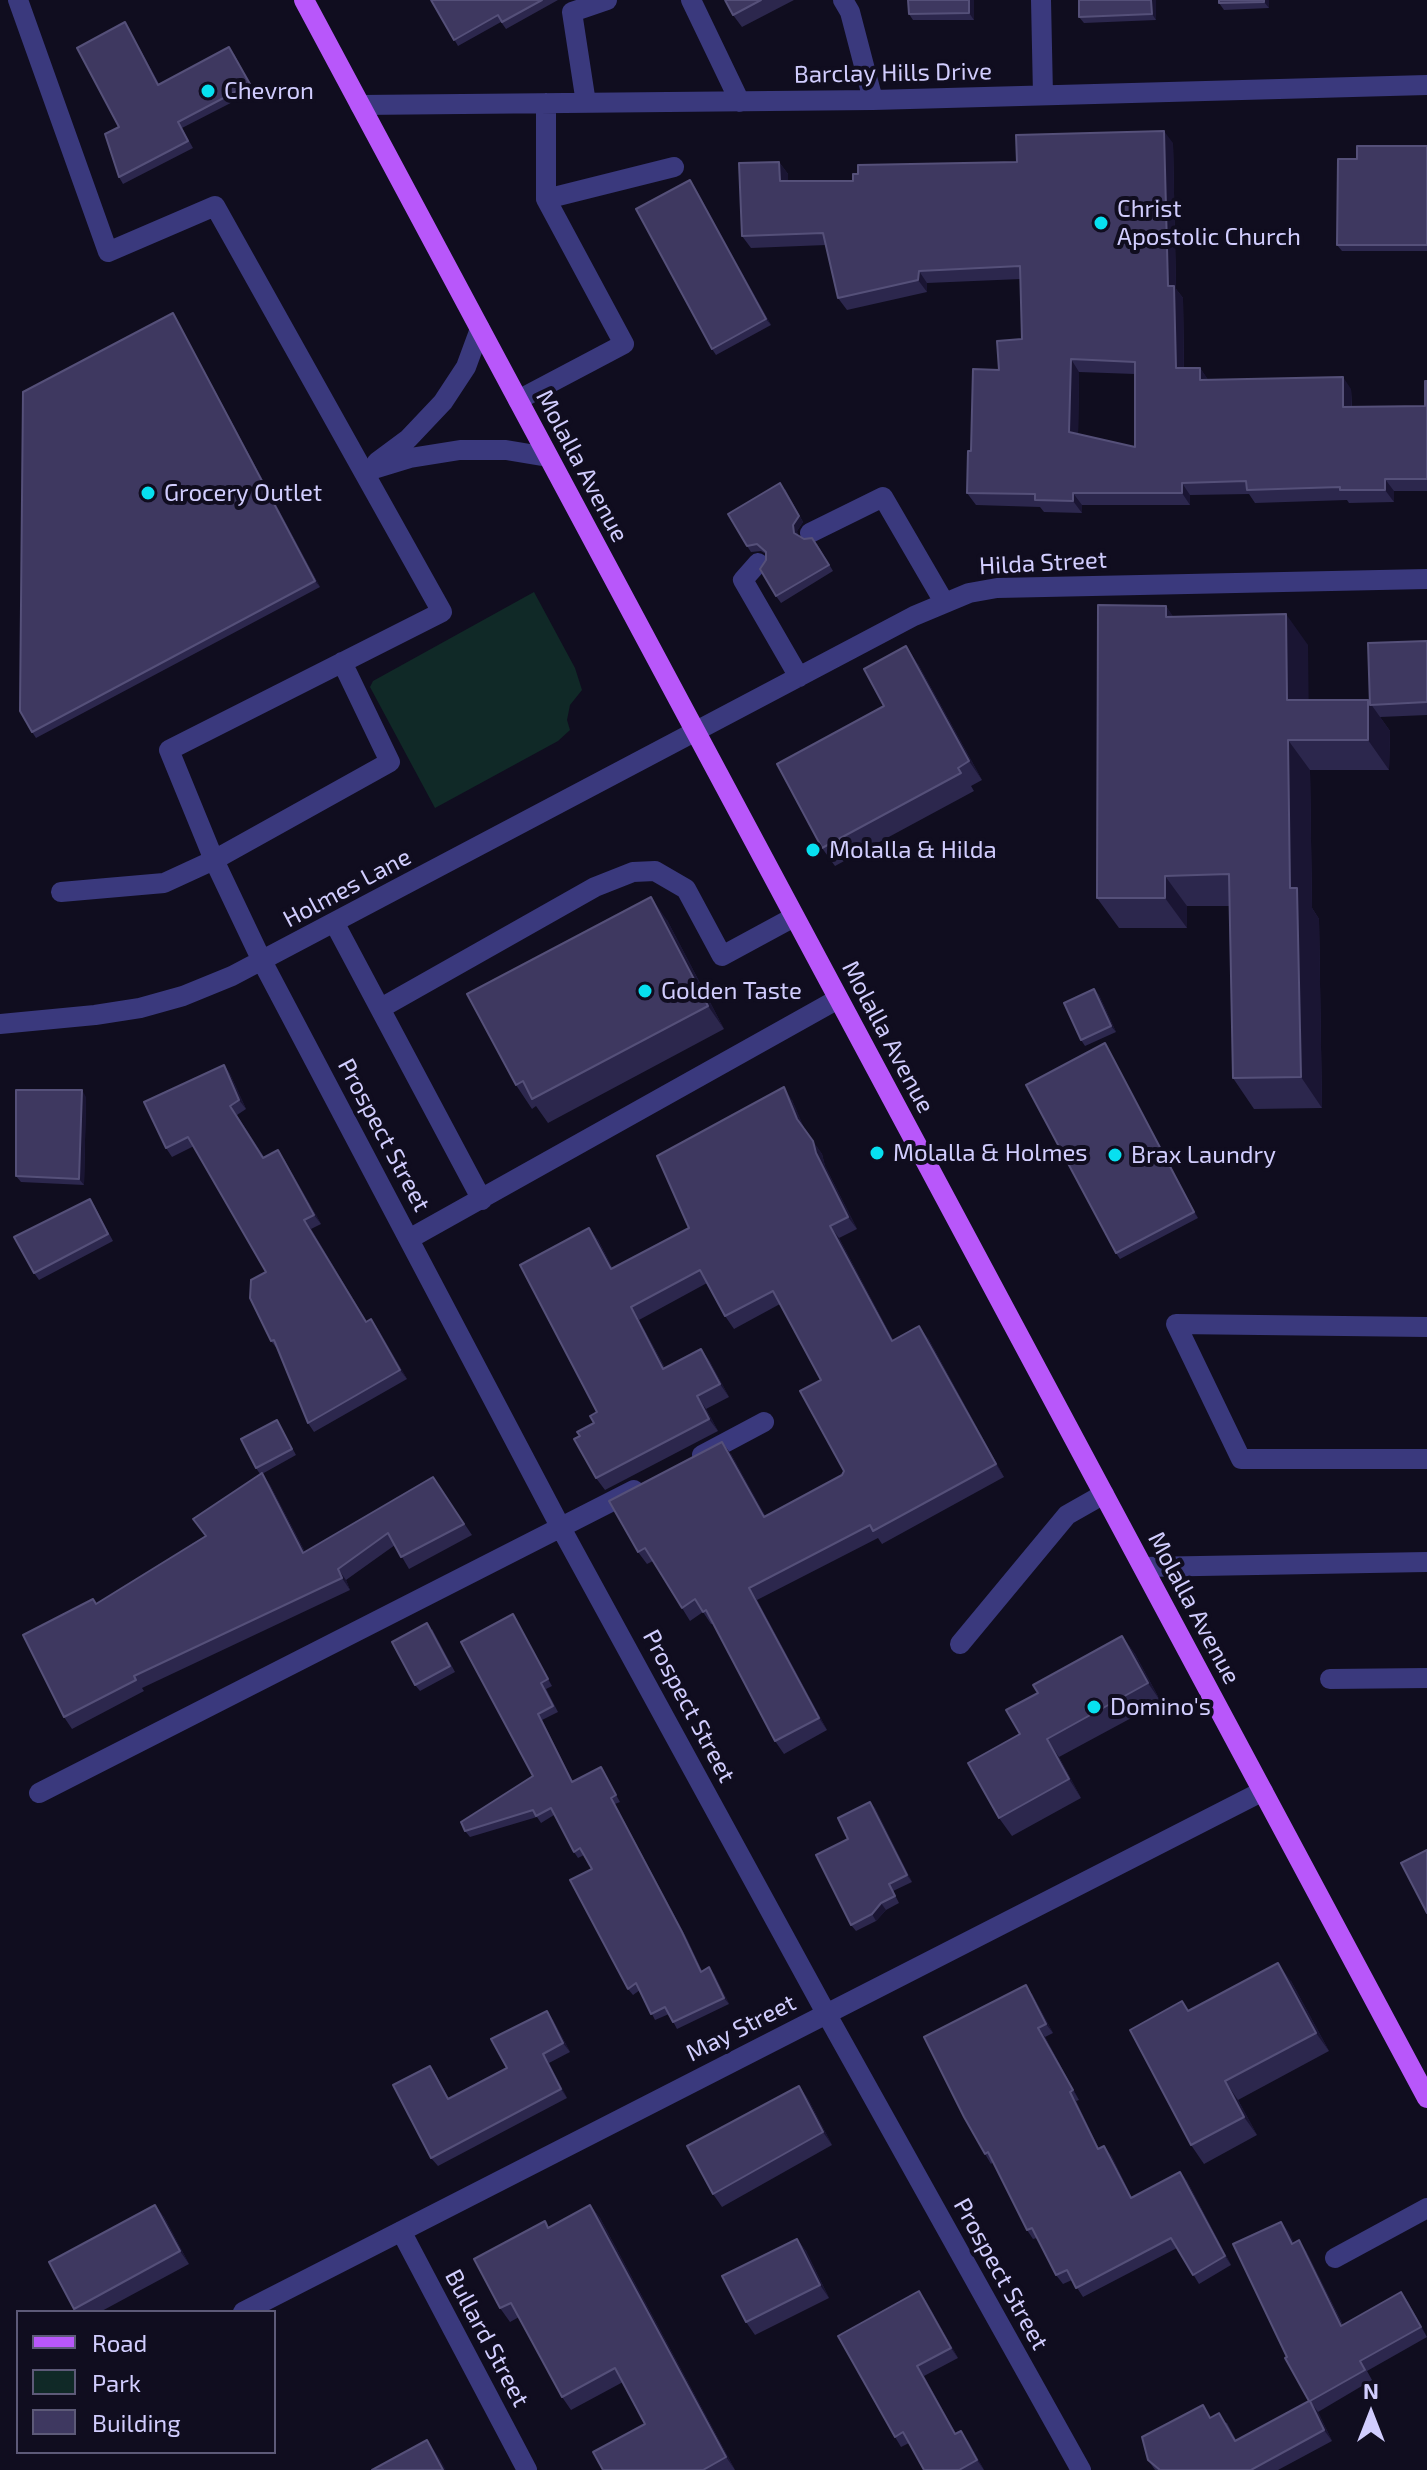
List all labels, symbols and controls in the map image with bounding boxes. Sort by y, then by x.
street label: Barclay Hills Drive [794,57,992,89]
place label: Chevron [224,77,314,105]
marker: Chevron [199,82,217,100]
place label: Christ Apostolic Church [1117,195,1301,251]
marker: Christ Apostolic Church [1092,214,1110,232]
street label: Molalla Avenue [530,385,634,547]
place label: Grocery Outlet [164,479,322,507]
marker: Grocery Outlet [139,484,157,502]
street label: Hilda Street [978,545,1108,581]
place label: Molalla & Hilda [829,836,997,864]
marker: Molalla & Hilda [804,841,822,859]
street label: Holmes Lane [278,842,416,934]
street label: Molalla Avenue [836,956,940,1118]
place label: Golden Taste [661,977,802,1005]
marker: Golden Taste [636,982,654,1000]
street label: Prospect Street [332,1054,436,1216]
place label: Molalla & Holmes [893,1139,1088,1167]
place label: Brax Laundry [1131,1141,1276,1169]
marker: Molalla & Holmes [868,1144,886,1162]
marker: Brax Laundry [1106,1146,1124,1164]
street label: Molalla Avenue [1142,1527,1246,1689]
street label: Prospect Street [637,1625,741,1787]
place label: Domino's [1110,1693,1211,1721]
marker: Domino's [1085,1698,1103,1716]
street label: May Street [681,1988,801,2068]
street label: Prospect Street [947,2193,1055,2355]
street label: Bullard Street [439,2264,535,2412]
legend [16,2310,276,2454]
text: Road [92,2328,147,2357]
text: Park [92,2368,141,2397]
north arrow [1331,2374,1411,2454]
text: N [1363,2377,1379,2403]
text: Building [92,2408,181,2437]

